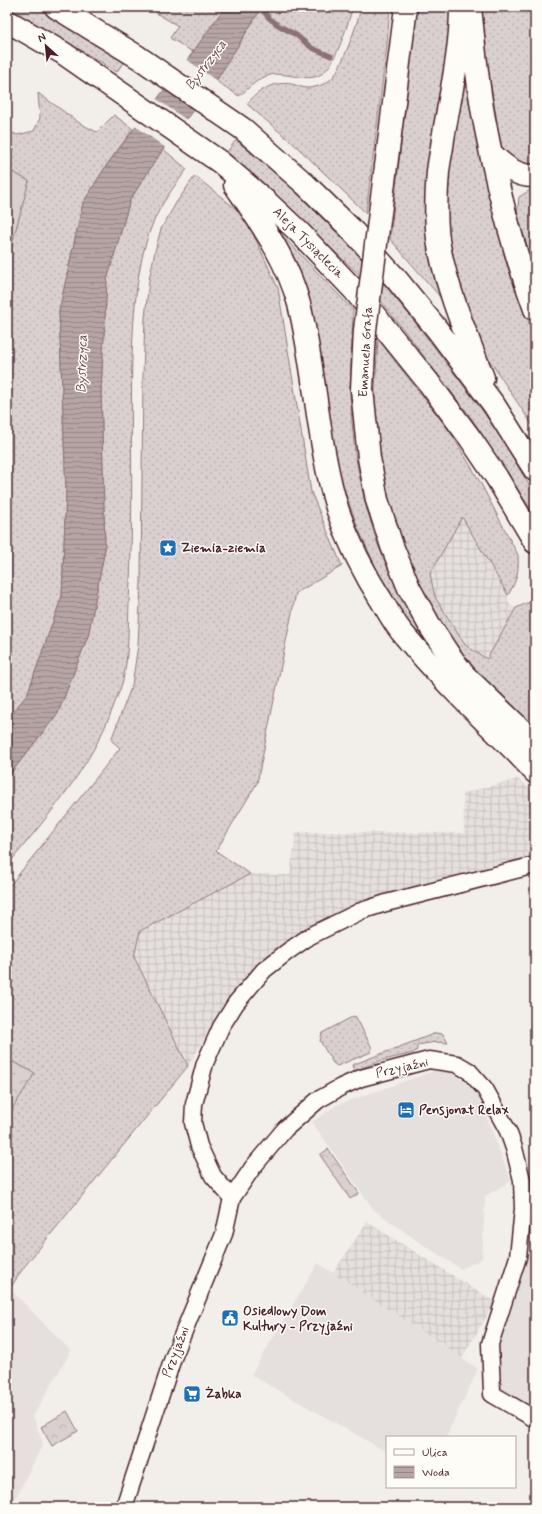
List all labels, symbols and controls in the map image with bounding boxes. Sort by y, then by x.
north arrow [26,26,66,66]
text: N [35,30,48,46]
water label: Bystrzyca [181,36,231,94]
street label: Aleja Tysiąclecia [269,204,347,282]
street label: Emanuela Grafa [355,306,377,398]
water label: Bystrzyca [72,335,92,393]
place icon: Ziemia-ziemia [158,538,178,558]
place label: Ziemia-ziemia [181,540,266,557]
street label: Przyjaźni [374,1054,430,1082]
hotel icon: Pensjonat Relax [396,1100,416,1120]
place label: Pensjonat Relax [419,1102,510,1119]
place label: Osiedlowy Dom Kultury - Przyjaźni [243,1303,353,1336]
public building icon: Osiedlowy Dom Kultury - Przyjaźni [220,1308,240,1328]
street label: Przyjaźni [158,1324,194,1380]
supermarket icon: Żabka [182,1384,202,1404]
place label: Żabka [205,1386,242,1403]
legend [386,1436,516,1488]
text: Ulica [422,1445,448,1461]
text: Woda [422,1465,450,1481]

